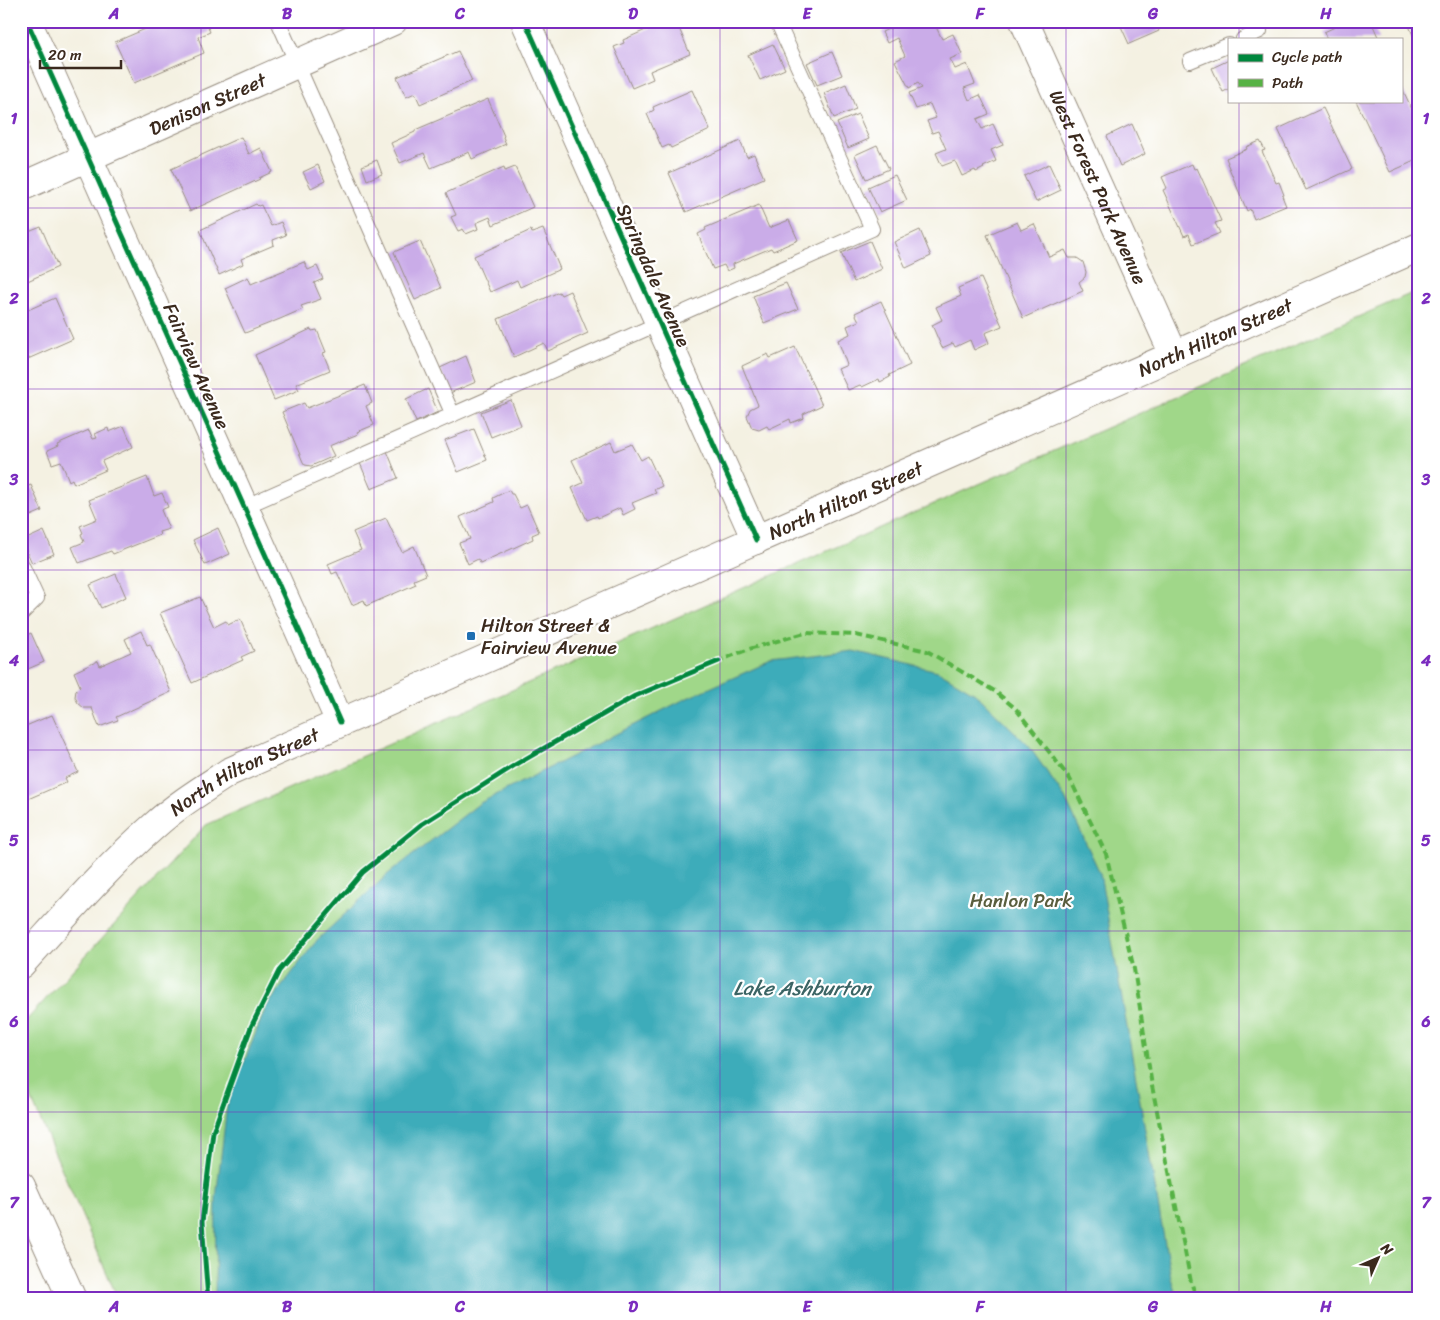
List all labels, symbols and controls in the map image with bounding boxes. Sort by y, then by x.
text: A [108,0,119,28]
text: B [282,0,293,28]
text: C [454,0,466,28]
text: D [628,0,638,28]
text: E [803,0,813,28]
text: F [975,0,986,28]
text: G [1147,0,1159,28]
text: H [1319,0,1332,28]
scale bar [40,38,121,70]
legend [1228,38,1402,102]
text: 20 m [48,42,82,68]
text: Cycle path [1272,44,1343,70]
street label: Denison Street [144,63,273,145]
text: Path [1272,70,1303,96]
street label: West Forest Park Avenue [1040,84,1156,290]
text: 1 [11,104,18,133]
text: 1 [1423,104,1430,133]
street label: Springdale Avenue [607,198,700,353]
text: 2 [8,284,19,313]
text: 2 [1420,284,1431,313]
street label: North Hilton Street [1133,288,1299,386]
street label: Fairview Avenue [154,297,239,435]
street label: North Hilton Street [763,451,930,549]
text: 3 [9,465,19,494]
text: 3 [1421,465,1431,494]
place label: Hilton Street & Fairview Avenue [481,609,617,664]
marker: Hilton Street & Fairview Avenue [465,630,477,642]
text: 4 [8,646,19,675]
text: 4 [1420,646,1431,675]
street label: North Hilton Street [162,718,326,825]
text: 5 [9,826,19,855]
text: 5 [1421,826,1431,855]
park label: Hanlon Park [970,884,1072,917]
water label: Lake Ashburton [733,971,873,1006]
text: 6 [8,1007,19,1036]
text: 6 [1420,1007,1431,1036]
text: 7 [9,1188,20,1217]
text: 7 [1421,1188,1432,1217]
north arrow [1352,1232,1402,1282]
text: N [1374,1236,1399,1262]
text: A [108,1292,119,1320]
text: B [282,1292,293,1320]
text: C [454,1292,466,1320]
text: D [628,1292,638,1320]
text: E [803,1292,813,1320]
text: F [975,1292,986,1320]
text: G [1147,1292,1159,1320]
text: H [1319,1292,1332,1320]

